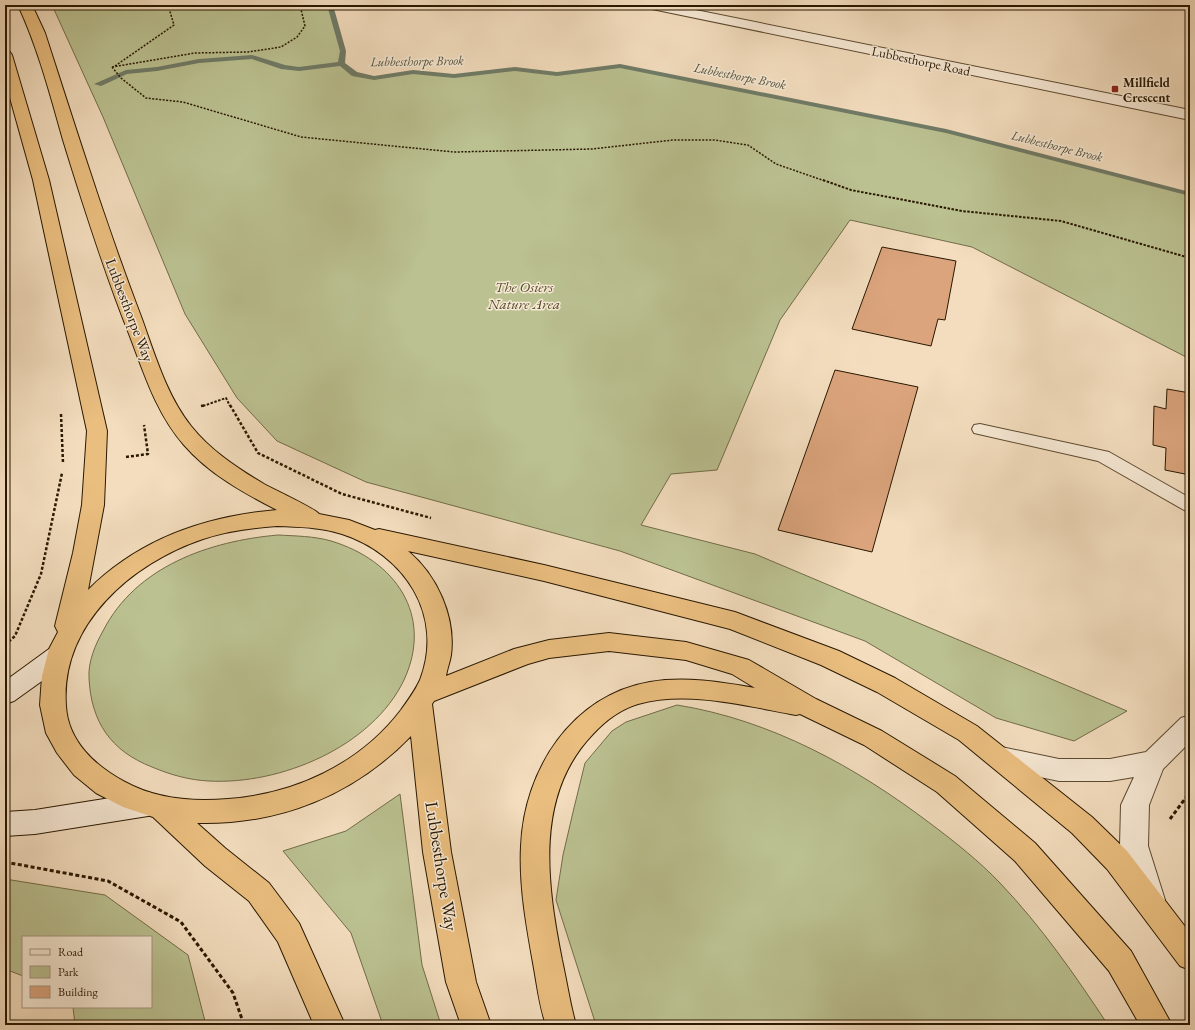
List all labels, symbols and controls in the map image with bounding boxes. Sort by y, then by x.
street label: Lubbesthorpe Road [870,42,972,80]
water label: Lubbesthorpe Brook [369,52,464,70]
water label: Lubbesthorpe Brook [691,59,788,93]
place label: Millfield Crescent [1123,74,1171,106]
marker: Millfield Crescent [1110,84,1120,94]
water label: Lubbesthorpe Brook [1009,126,1105,166]
street label: Lubbesthorpe Way [102,256,159,365]
park label: The Osiers Nature Area [487,277,560,313]
street label: Lubbesthorpe Way [420,800,464,932]
legend [22,936,152,1008]
text: Road [58,944,84,960]
text: Park [58,964,79,980]
text: Building [58,984,99,1000]

